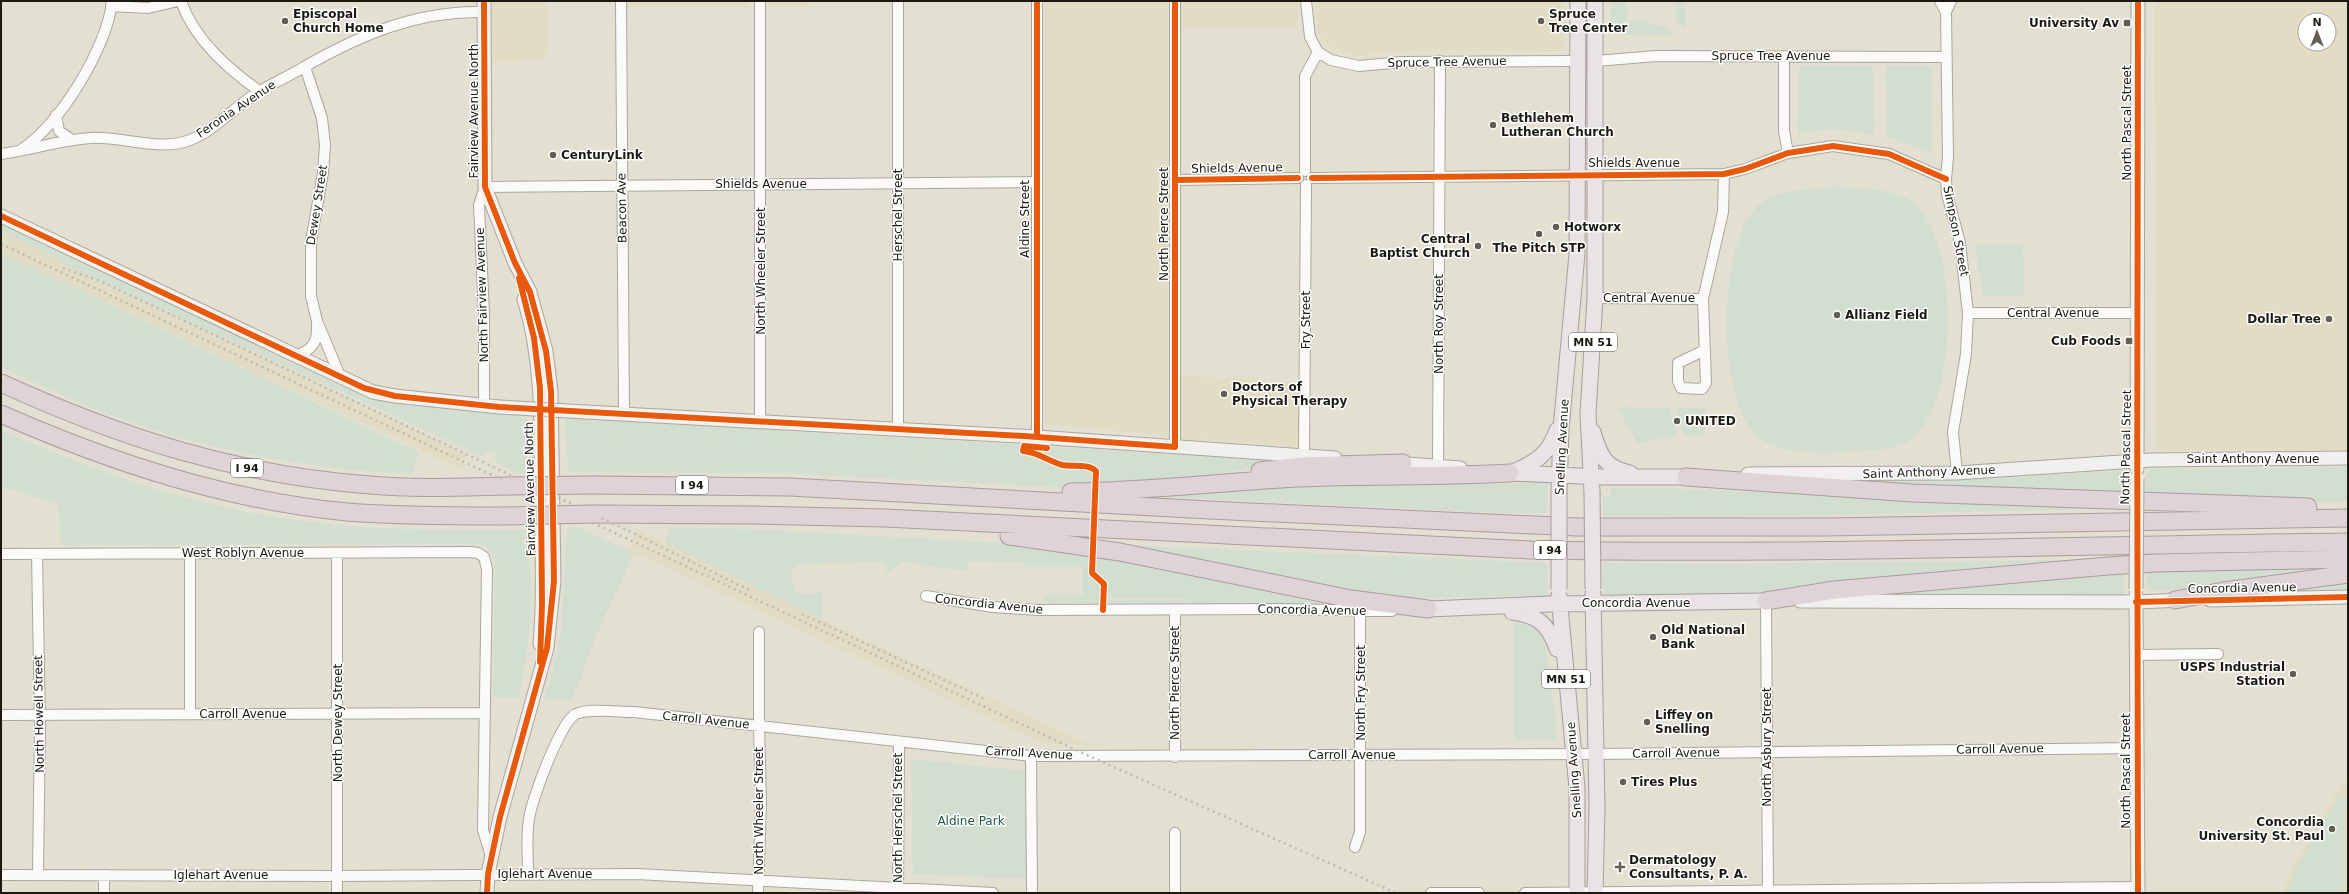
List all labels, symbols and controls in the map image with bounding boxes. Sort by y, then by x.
place label: Episcopal Church Home [293,7,384,35]
place label: Spruce Tree Center [1549,7,1628,35]
north arrow [2297,12,2337,52]
marker: Episcopal Church Home [280,16,290,26]
marker: Spruce Tree Center [1536,16,1546,26]
place label: University Av [2029,16,2119,30]
text: N [2312,16,2322,29]
marker: University Av [2122,18,2132,28]
street label: Fairview Avenue North [467,44,481,178]
street label: Spruce Tree Avenue [1712,49,1830,63]
street label: Spruce Tree Avenue [1387,54,1507,70]
street label: North Pascal Street [2120,65,2134,181]
street label: Feronia Avenue [194,77,278,141]
place label: Bethlehem Lutheran Church [1501,111,1614,139]
marker: Bethlehem Lutheran Church [1488,120,1498,130]
place label: CenturyLink [561,148,644,162]
marker: CenturyLink [548,150,558,160]
street label: Shields Avenue [1588,156,1680,170]
street label: Shields Avenue [1191,160,1283,176]
street label: Dewey Street [304,164,330,246]
street label: North Pierce Street [1157,167,1171,281]
street label: Herschel Street [891,168,905,261]
street label: Beacon Ave [614,173,630,243]
street label: Shields Avenue [715,177,807,191]
street label: Aldine Street [1018,180,1032,258]
street label: Simpson Street [1940,185,1972,278]
street label: North Wheeler Street [754,207,768,335]
place label: Hotworx [1564,220,1621,234]
marker: Hotworx [1551,222,1561,232]
street label: North Fairview Avenue [473,227,491,363]
marker: The Pitch STP [1534,229,1544,239]
place label: Central Baptist Church [1370,232,1470,260]
marker: Central Baptist Church [1473,241,1483,251]
place label: The Pitch STP [1492,241,1586,255]
street label: North Roy Street [1432,274,1446,374]
street label: Fry Street [1299,291,1313,349]
street label: Central Avenue [1603,291,1695,305]
street label: Central Avenue [2007,306,2099,320]
place label: Allianz Field [1845,308,1928,322]
marker: Allianz Field [1832,310,1842,320]
place label: Dollar Tree [2247,312,2321,326]
marker: Dollar Tree [2324,314,2334,324]
road number: MN 51 [1569,333,1617,351]
place label: Cub Foods [2051,334,2121,348]
marker: Cub Foods [2124,336,2134,346]
place label: Doctors of Physical Therapy [1232,380,1347,408]
marker: Doctors of Physical Therapy [1219,389,1229,399]
street label: North Pascal Street [2118,389,2134,505]
street label: Snelling Avenue [1552,399,1572,495]
place label: UNITED [1685,414,1736,428]
marker: UNITED [1672,416,1682,426]
street label: Fairview Avenue North [522,421,538,557]
street label: Saint Anthony Avenue [2186,452,2320,466]
road number: I 94 [231,459,263,477]
street label: Saint Anthony Avenue [1862,463,1996,481]
road number: I 94 [676,476,708,494]
road number: I 94 [1534,541,1566,559]
street label: West Roblyn Avenue [182,546,304,560]
street label: Concordia Avenue [2188,580,2296,596]
street label: Concordia Avenue [934,591,1044,617]
street label: Concordia Avenue [1582,596,1690,610]
street label: Concordia Avenue [1258,602,1366,618]
place label: Old National Bank [1661,623,1745,651]
street label: North Pierce Street [1168,626,1182,740]
marker: Old National Bank [1648,632,1658,642]
street label: North Fry Street [1354,645,1368,741]
street label: North Howell Street [31,655,47,773]
place label: USPS Industrial Station [2180,660,2285,688]
street label: North Dewey Street [331,663,345,782]
marker: USPS Industrial Station [2288,669,2298,679]
road number: MN 51 [1542,670,1590,688]
street label: North Asbury Street [1760,687,1774,807]
street label: Carroll Avenue [199,707,287,721]
street label: Carroll Avenue [662,708,750,732]
place label: Liffey on Snelling [1655,708,1713,736]
street label: North Pascal Street [2119,713,2133,829]
marker: Liffey on Snelling [1642,717,1652,727]
street label: Snelling Avenue [1564,722,1584,818]
street label: Carroll Avenue [1956,741,2044,757]
street label: Carroll Avenue [985,744,1073,762]
street label: Carroll Avenue [1632,745,1720,761]
street label: North Wheeler Street [752,747,766,875]
street label: Carroll Avenue [1308,748,1396,762]
street label: North Herschel Street [891,753,905,883]
place label: Tires Plus [1631,775,1697,789]
marker: Tires Plus [1618,777,1628,787]
park label: Aldine Park [937,814,1005,828]
place label: Concordia University St. Paul [2198,815,2324,843]
marker: Concordia University St. Paul [2327,824,2337,834]
place label: Dermatology Consultants, P. A. [1629,853,1748,881]
marker: Dermatology Consultants, P. A. [1614,861,1626,873]
street label: Iglehart Avenue [498,867,592,881]
street label: Iglehart Avenue [174,868,268,882]

